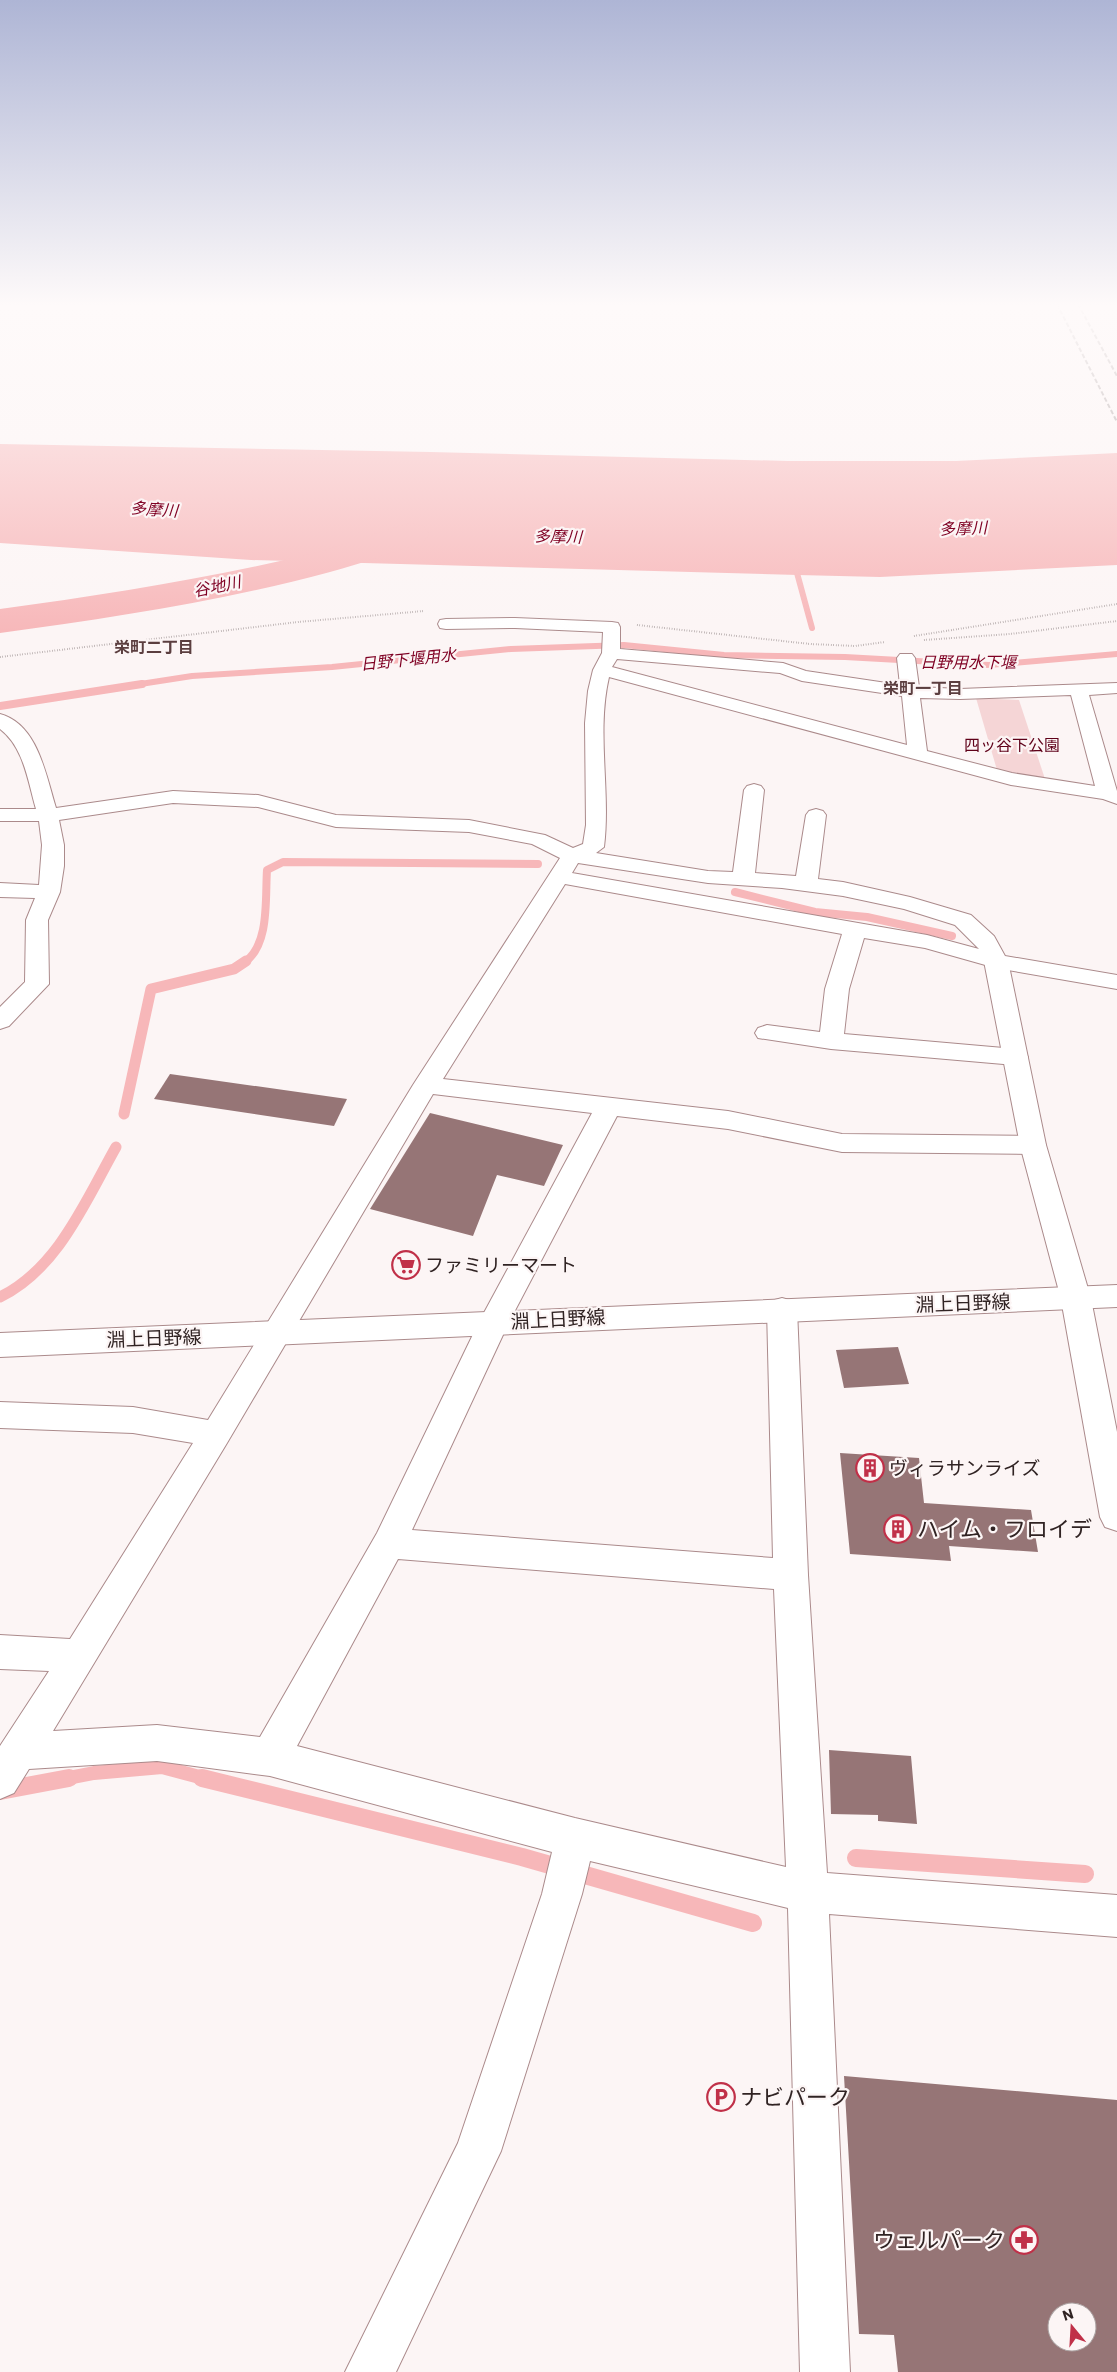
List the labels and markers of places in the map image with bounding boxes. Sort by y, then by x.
supermarket icon: ファミリーマート [391,1250,421,1280]
place label: ファミリーマート [425,1253,577,1276]
building icon: ヴィラサンライズ [855,1453,885,1483]
place label: ヴィラサンライズ [889,1456,1040,1479]
building icon: ハイム・フロイデ [883,1514,913,1544]
place label: ハイム・フロイデ [917,1515,1092,1542]
parking icon: ナビパーク [706,2082,736,2112]
place label: ナビパーク [740,2083,850,2110]
pharmacy icon: ウェルパーク [1009,2225,1039,2255]
place label: ウェルパーク [873,2226,1005,2253]

